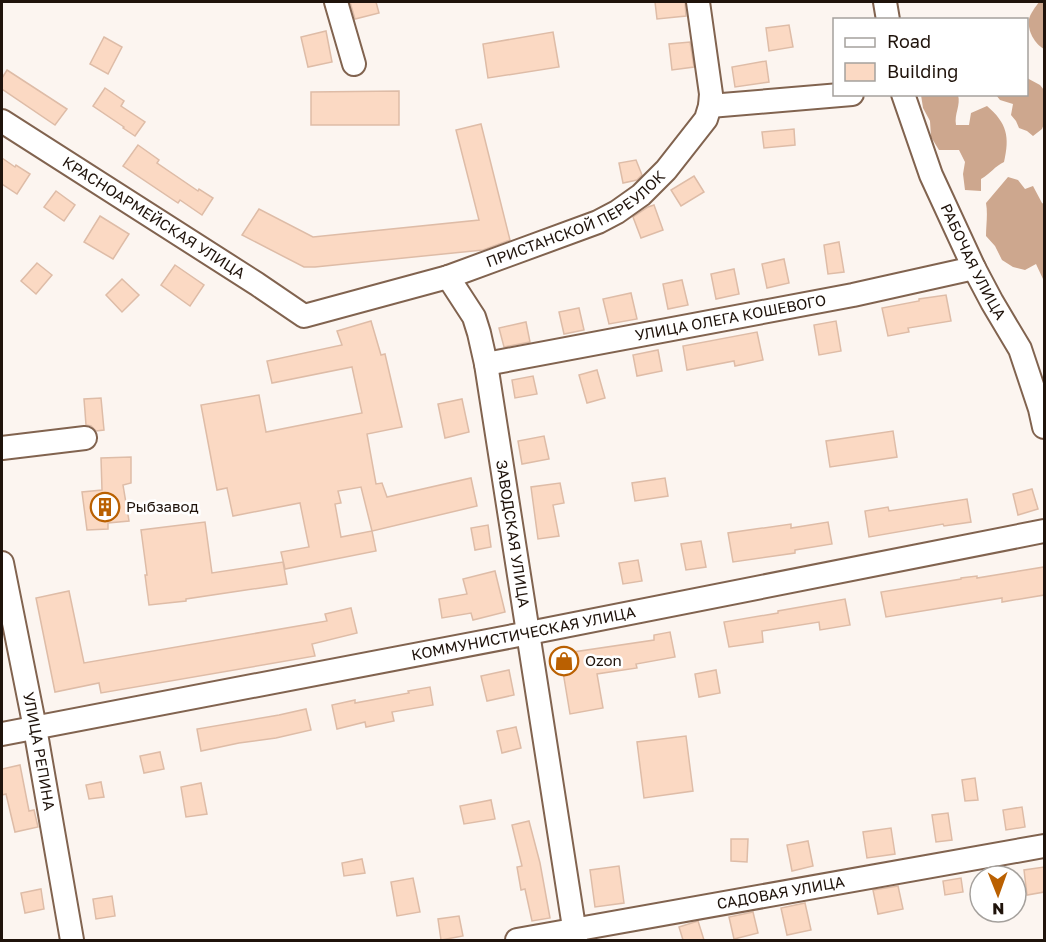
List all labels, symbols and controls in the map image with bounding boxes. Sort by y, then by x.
legend [833,18,1028,96]
text: Road [887,30,931,52]
text: Building [887,60,958,82]
street label: КРАСНОАРМЕЙСКАЯ УЛИЦА [60,152,249,282]
street label: ПРИСТАНСКОЙ ПЕРЕУЛОК [483,166,669,270]
street label: РАБОЧАЯ УЛИЦА [937,200,1010,322]
street label: УЛИЦА ОЛЕГА КОШЕВОГО [634,290,828,344]
street label: ЗАВОДСКАЯ УЛИЦА [493,458,534,609]
building icon: Рыбзавод [89,491,121,523]
place label: Рыбзавод [126,497,198,515]
street label: КОММУНИСТИЧЕСКАЯ УЛИЦА [410,602,637,663]
shop icon: Ozon [548,645,580,677]
place label: Ozon [585,651,622,669]
street label: УЛИЦА РЕПИНА [20,690,59,812]
north arrow [968,864,1028,924]
street label: САДОВАЯ УЛИЦА [715,872,846,912]
text: N [992,899,1005,919]

